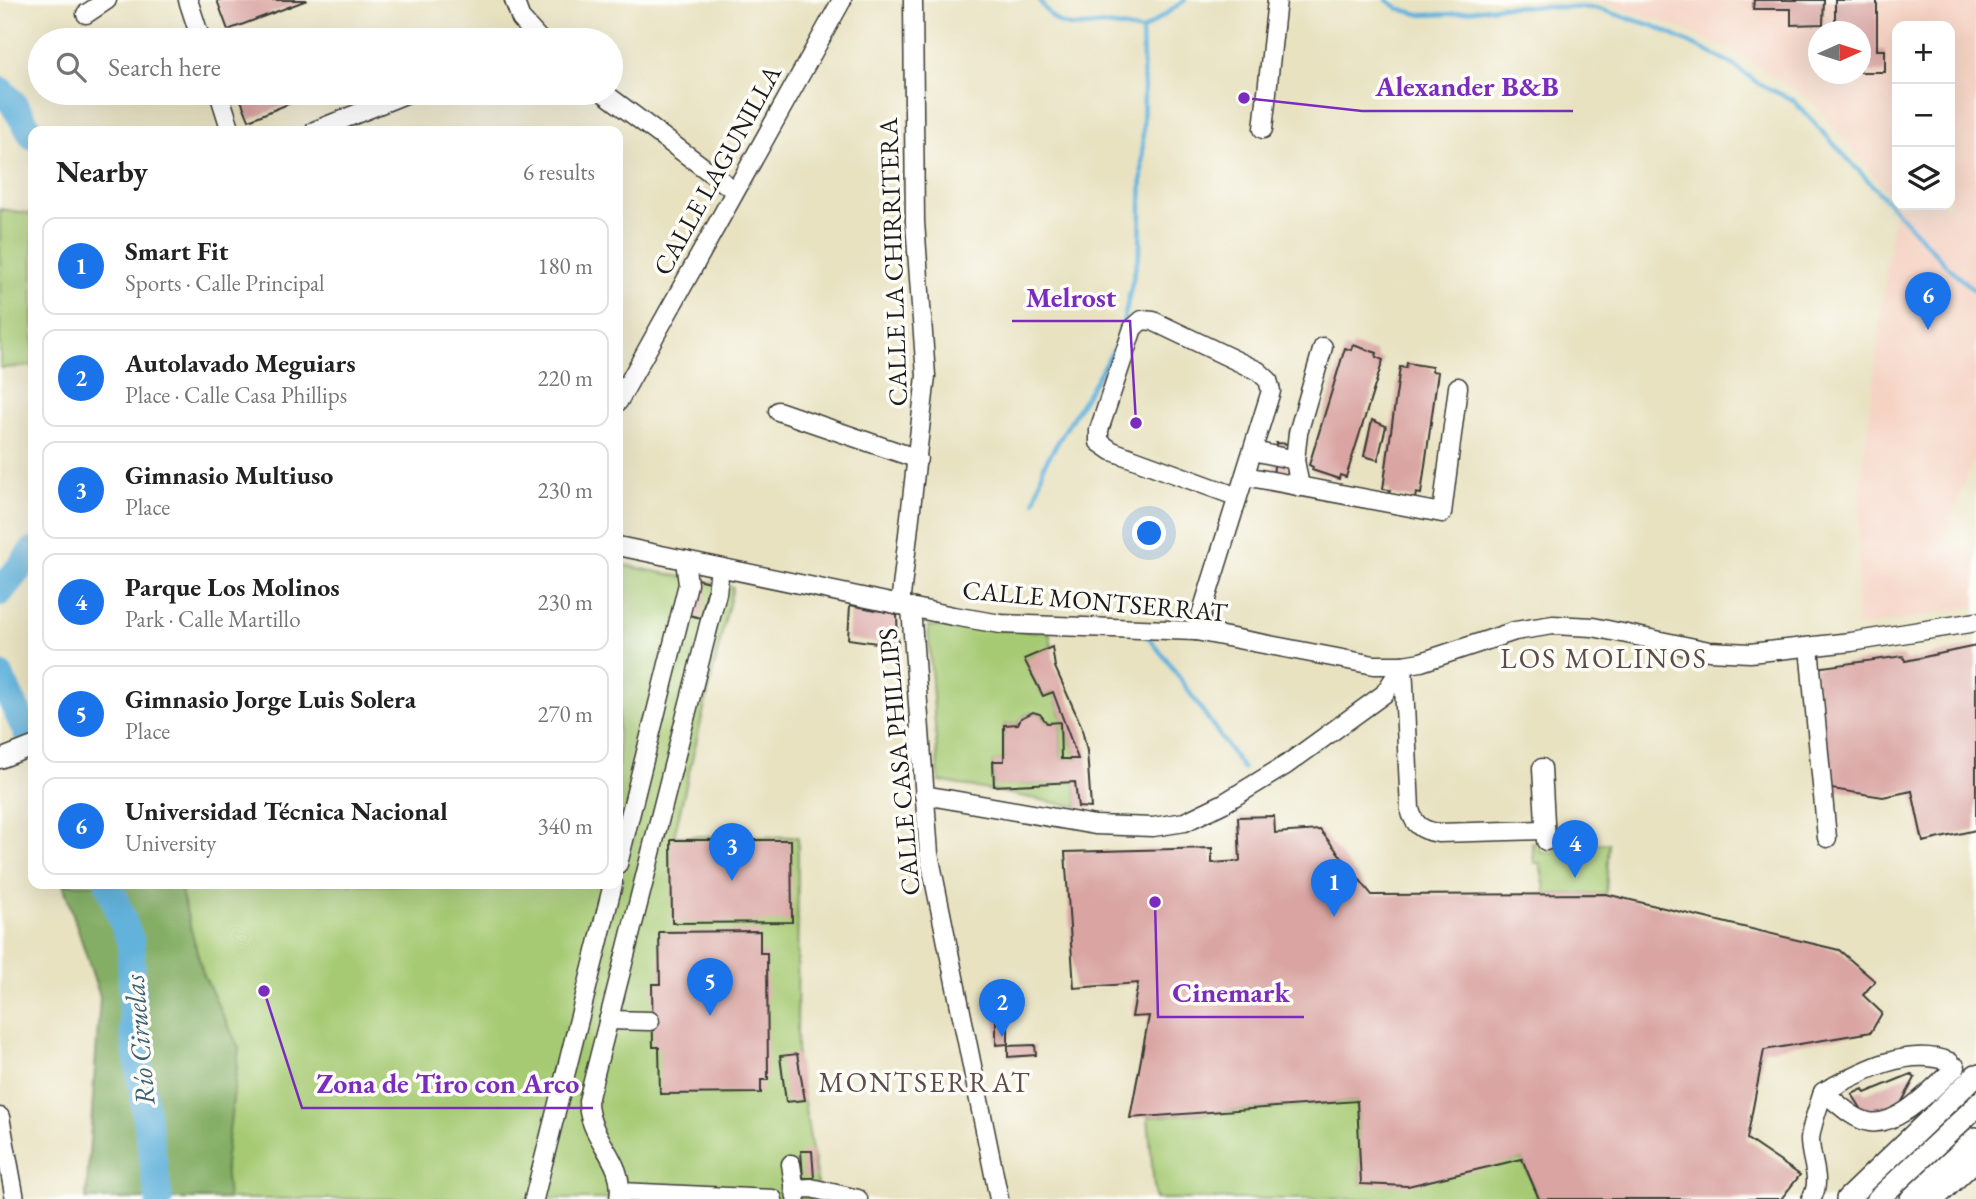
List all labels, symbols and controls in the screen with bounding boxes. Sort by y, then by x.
north arrow [1808,21,1871,84]
map controls [1892,21,1955,210]
button: + [1892,21,1955,84]
search box [28,28,623,105]
icon: search [52,48,90,86]
text: Search here [108,50,221,84]
street label: CALLE LAGUNILLA [645,58,789,281]
callout: Alexander B&B [1362,62,1573,111]
text: Alexander B&B [1374,68,1559,104]
button: − [1892,84,1955,147]
street label: CALLE LA CHIRRITERA [871,116,915,407]
button: layers [1892,147,1955,210]
text: Nearby [56,152,148,191]
text: 6 results [523,157,595,187]
text: Smart Fit [125,234,229,268]
text: 1 [75,251,87,281]
text: 180 m [537,251,593,281]
text: Sports · Calle Principal [125,268,325,298]
callout: Melrost [1012,272,1130,321]
pin: 6 [1905,272,1951,330]
text: Melrost [1026,279,1117,315]
text: Autolavado Meguiars [125,346,356,380]
text: 2 [75,363,87,393]
text: 220 m [537,363,593,393]
text: Place · Calle Casa Phillips [125,380,347,410]
text: Gimnasio Multiuso [125,458,333,492]
text: 3 [75,475,87,505]
text: 230 m [537,475,593,505]
text: Place [125,492,170,522]
your location [1132,516,1166,550]
text: Parque Los Molinos [125,570,340,604]
street label: CALLE MONTSERRAT [961,572,1229,630]
text: 4 [75,587,87,617]
text: 230 m [537,587,593,617]
text: Park · Calle Martillo [125,604,301,634]
street label: CALLE CASA PHILLIPS [870,627,928,897]
district label: LOS MOLINOS [1500,640,1708,676]
text: Gimnasio Jorge Luis Solera [125,682,416,716]
text: 5 [75,699,87,729]
text: 270 m [537,699,593,729]
text: Place [125,716,170,746]
text: Universidad Técnica Nacional [125,794,448,828]
text: 6 [75,811,87,841]
text: 340 m [537,811,593,841]
pin: 4 [1552,820,1598,878]
pin: 3 [709,823,755,881]
text: University [125,828,216,858]
pin: 1 [1311,859,1357,917]
pin: 5 [687,958,733,1016]
callout: Cinemark [1158,968,1304,1017]
water label: Río Ciruelas [115,973,163,1107]
text: Cinemark [1172,974,1290,1010]
pin: 2 [979,979,1025,1037]
callout: Zona de Tiro con Arco [302,1059,593,1108]
district label: MONTSERRAT [819,1064,1031,1100]
text: Zona de Tiro con Arco [317,1065,579,1101]

